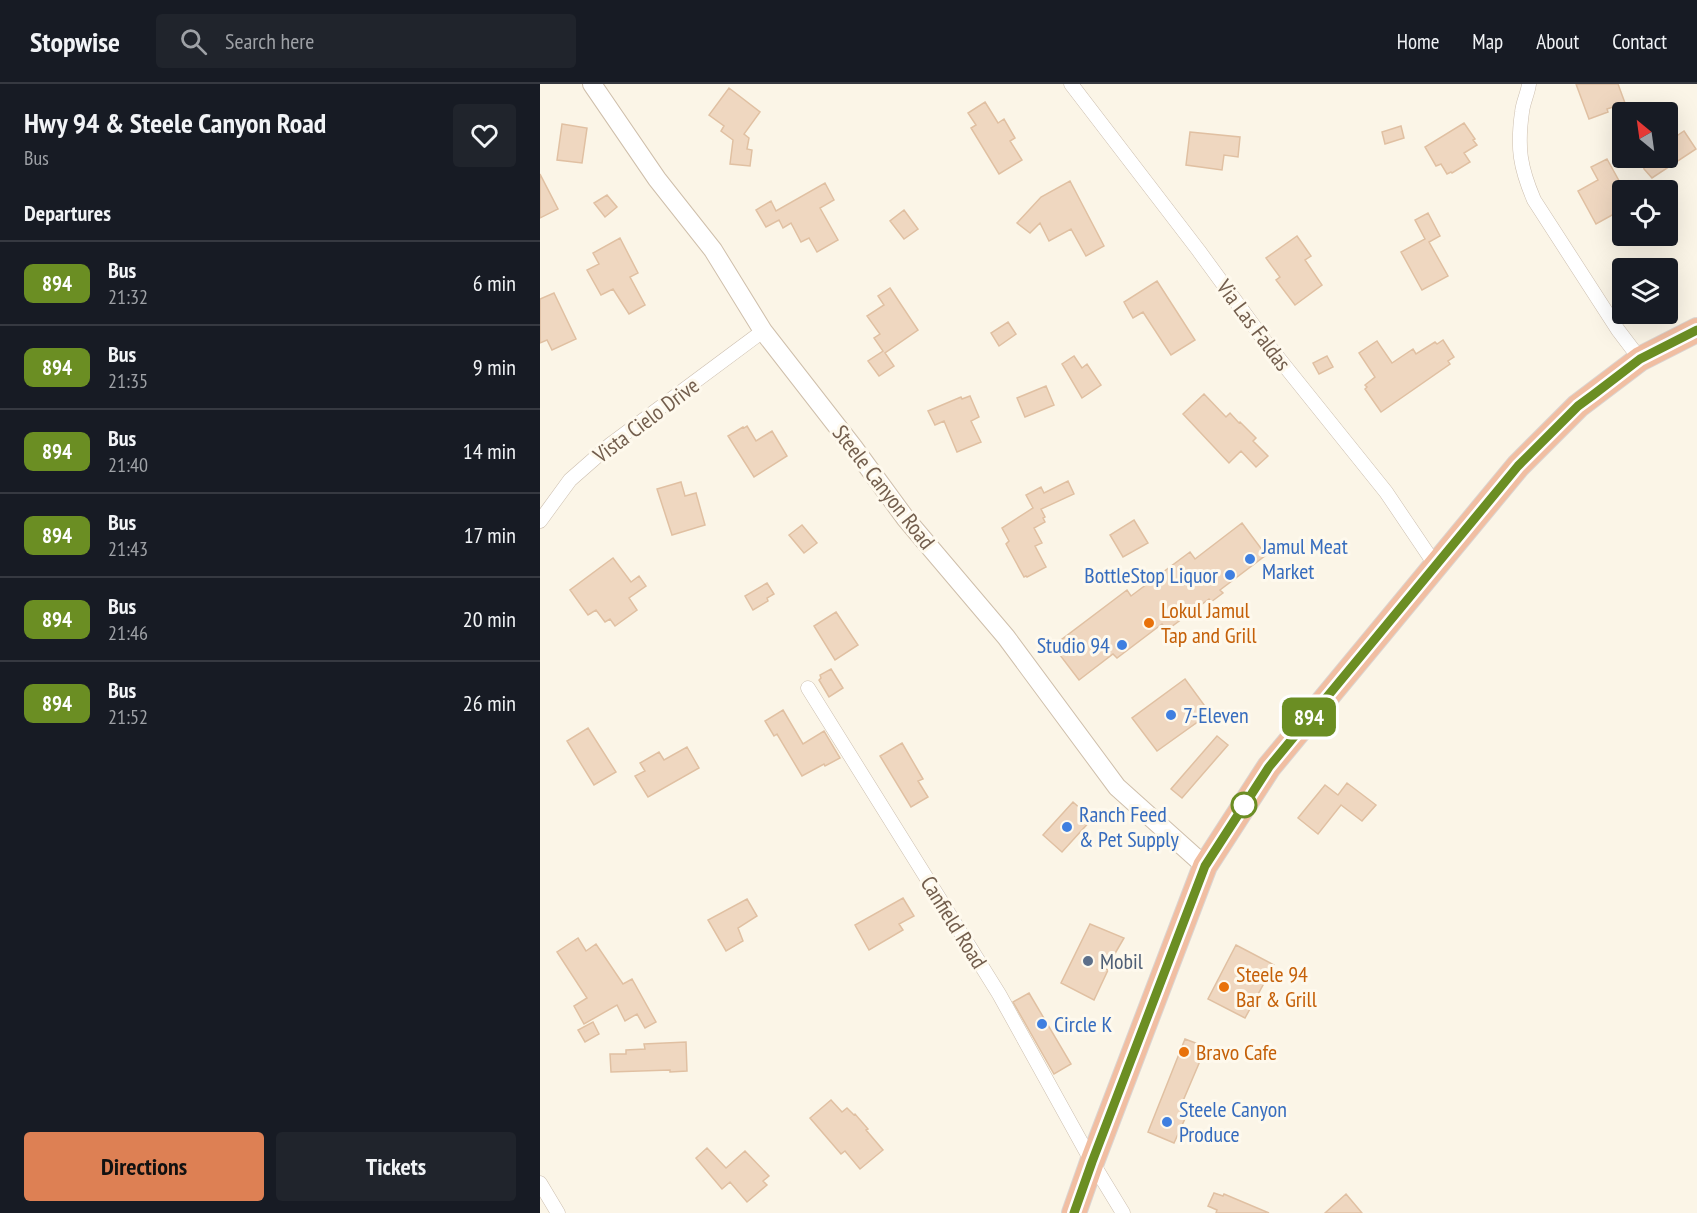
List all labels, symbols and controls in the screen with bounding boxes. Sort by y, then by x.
search box [156,14,576,68]
text: Stopwise [30,23,120,60]
icon: search [177,25,210,58]
text: Search here [225,27,314,55]
text: Home [1397,28,1439,55]
text: Map [1472,28,1503,55]
text: About [1536,28,1579,55]
text: Contact [1612,28,1667,55]
north arrow [1612,102,1678,168]
map controls [1612,102,1678,324]
text: Hwy 94 & Steele Canyon Road [24,104,326,141]
button: heart [453,104,516,167]
text: Bus [24,145,49,171]
button: locate [1612,180,1678,246]
text: Departures [24,199,111,227]
text: Bus [108,256,136,284]
button: layers [1612,258,1678,324]
text: 6 min [473,269,516,297]
text: 894 [42,270,72,297]
street label: Via Las Faldas [1210,273,1297,376]
text: 21:32 [108,284,148,310]
text: Bus [108,340,136,368]
text: 9 min [473,353,516,381]
text: 894 [42,354,72,381]
text: 21:35 [108,368,148,394]
street label: Vista Cielo Drive [587,371,704,469]
street label: Steele Canyon Road [827,419,941,555]
text: Bus [108,424,136,452]
text: 14 min [463,437,516,465]
text: 894 [42,438,72,465]
text: 21:40 [108,452,148,478]
text: Bus [108,508,136,536]
text: 17 min [464,521,516,549]
text: 894 [42,522,72,549]
place label: Jamul Meat Market [1261,532,1348,585]
text: 21:43 [108,536,148,562]
marker: Jamul Meat Market [1243,552,1257,566]
place label: BottleStop Liquor [1084,561,1218,589]
marker: BottleStop Liquor [1223,568,1237,582]
text: Bus [108,592,136,620]
place label: Lokul Jamul Tap and Grill [1161,596,1257,649]
text: 20 min [463,605,516,633]
text: 894 [42,606,72,633]
marker: Lokul Jamul Tap and Grill [1142,616,1156,630]
text: 21:46 [108,620,148,646]
place label: Studio 94 [1037,631,1110,659]
marker: Studio 94 [1115,638,1129,652]
text: Bus [108,676,136,704]
text: 26 min [463,689,516,717]
text: 894 [42,690,72,717]
line badge: 894 [1274,698,1344,736]
place label: 7-Eleven [1183,701,1249,729]
text: 21:52 [108,704,148,730]
text: 894 [1294,704,1324,731]
marker: 7-Eleven [1164,708,1178,722]
unlabelled marker [1231,792,1257,818]
place label: Ranch Feed & Pet Supply [1079,800,1179,853]
marker: Ranch Feed & Pet Supply [1060,820,1074,834]
street label: Canfield Road [915,871,993,973]
place label: Mobil [1100,947,1144,975]
marker: Mobil [1081,954,1095,968]
place label: Steele 94 Bar & Grill [1236,960,1318,1013]
marker: Steele 94 Bar & Grill [1217,980,1231,994]
place label: Circle K [1054,1010,1113,1038]
marker: Circle K [1035,1017,1049,1031]
place label: Bravo Cafe [1196,1038,1277,1066]
marker: Bravo Cafe [1177,1045,1191,1059]
place label: Steele Canyon Produce [1179,1095,1287,1148]
marker: Steele Canyon Produce [1160,1115,1174,1129]
button: Directions [24,1132,264,1201]
button: Tickets [276,1132,516,1201]

